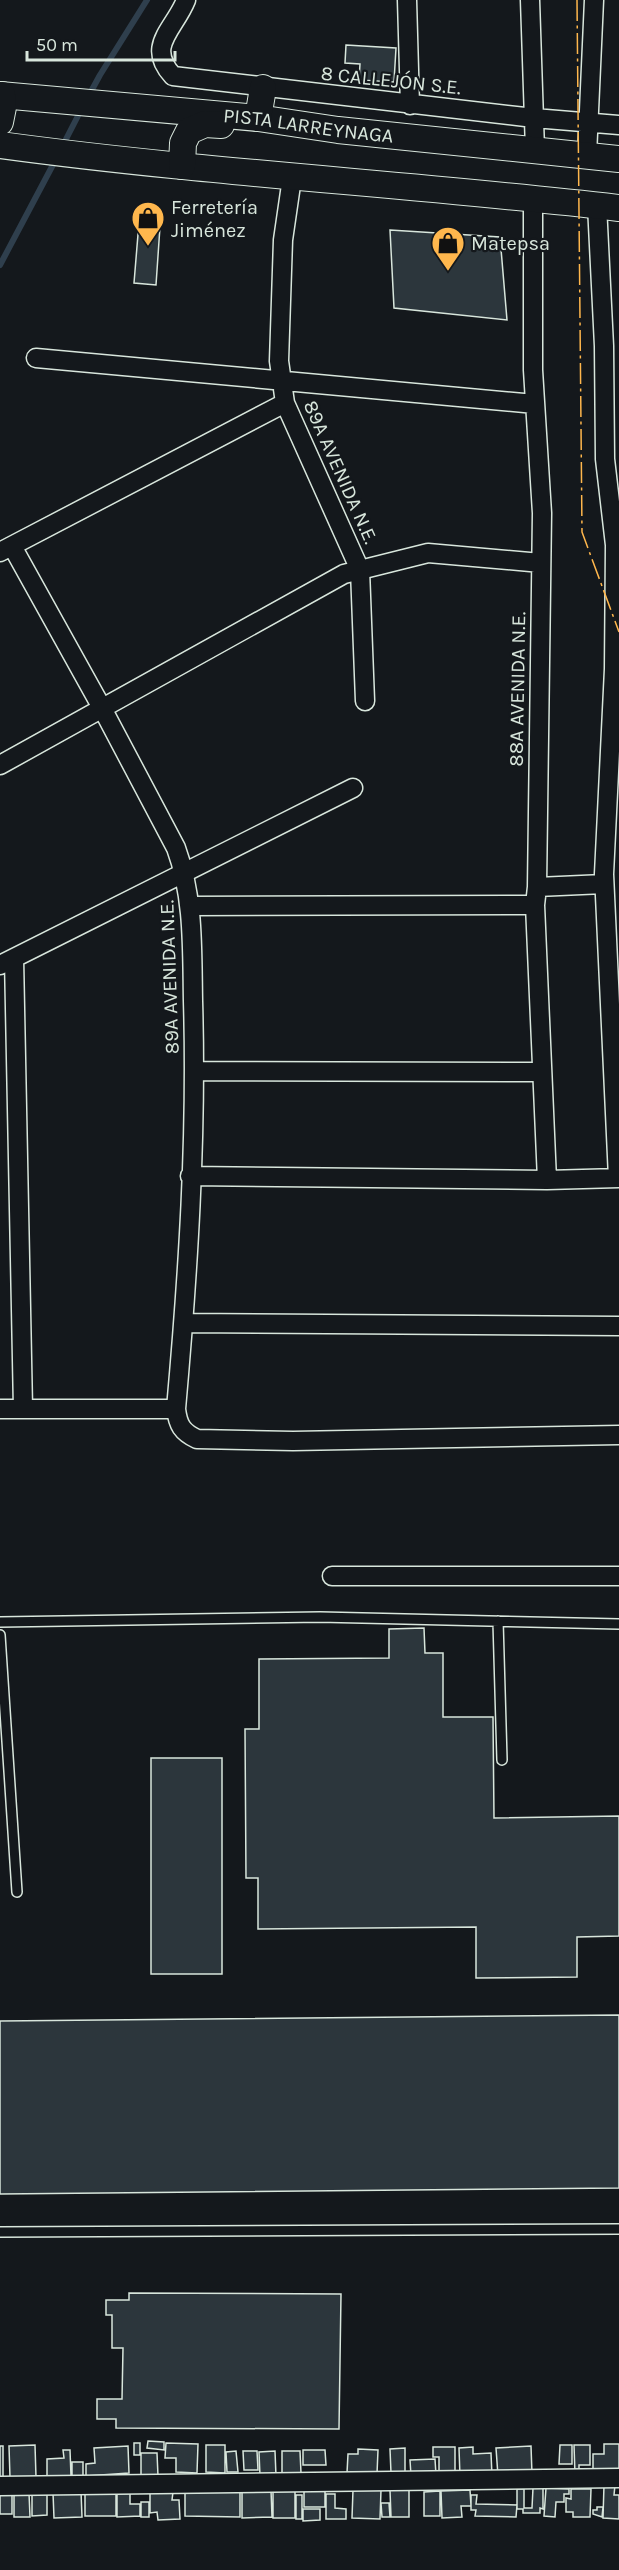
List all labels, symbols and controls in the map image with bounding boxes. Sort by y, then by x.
scale bar [27,24,176,62]
text: 50 m [36,34,78,56]
street label: 8 CALLEJÓN S.E. [320,61,462,99]
street label: PISTA LARREYNAGA [222,104,395,148]
place label: Ferretería Jiménez [171,196,258,242]
shop icon: Ferretería Jiménez [130,200,166,247]
shop icon: Matepsa [430,225,466,272]
place label: Matepsa [471,232,550,255]
street label: 89A AVENIDA N.E. [299,397,382,547]
street label: 88A AVENIDA N.E. [505,611,530,767]
street label: 89A AVENIDA N.E. [155,899,184,1055]

